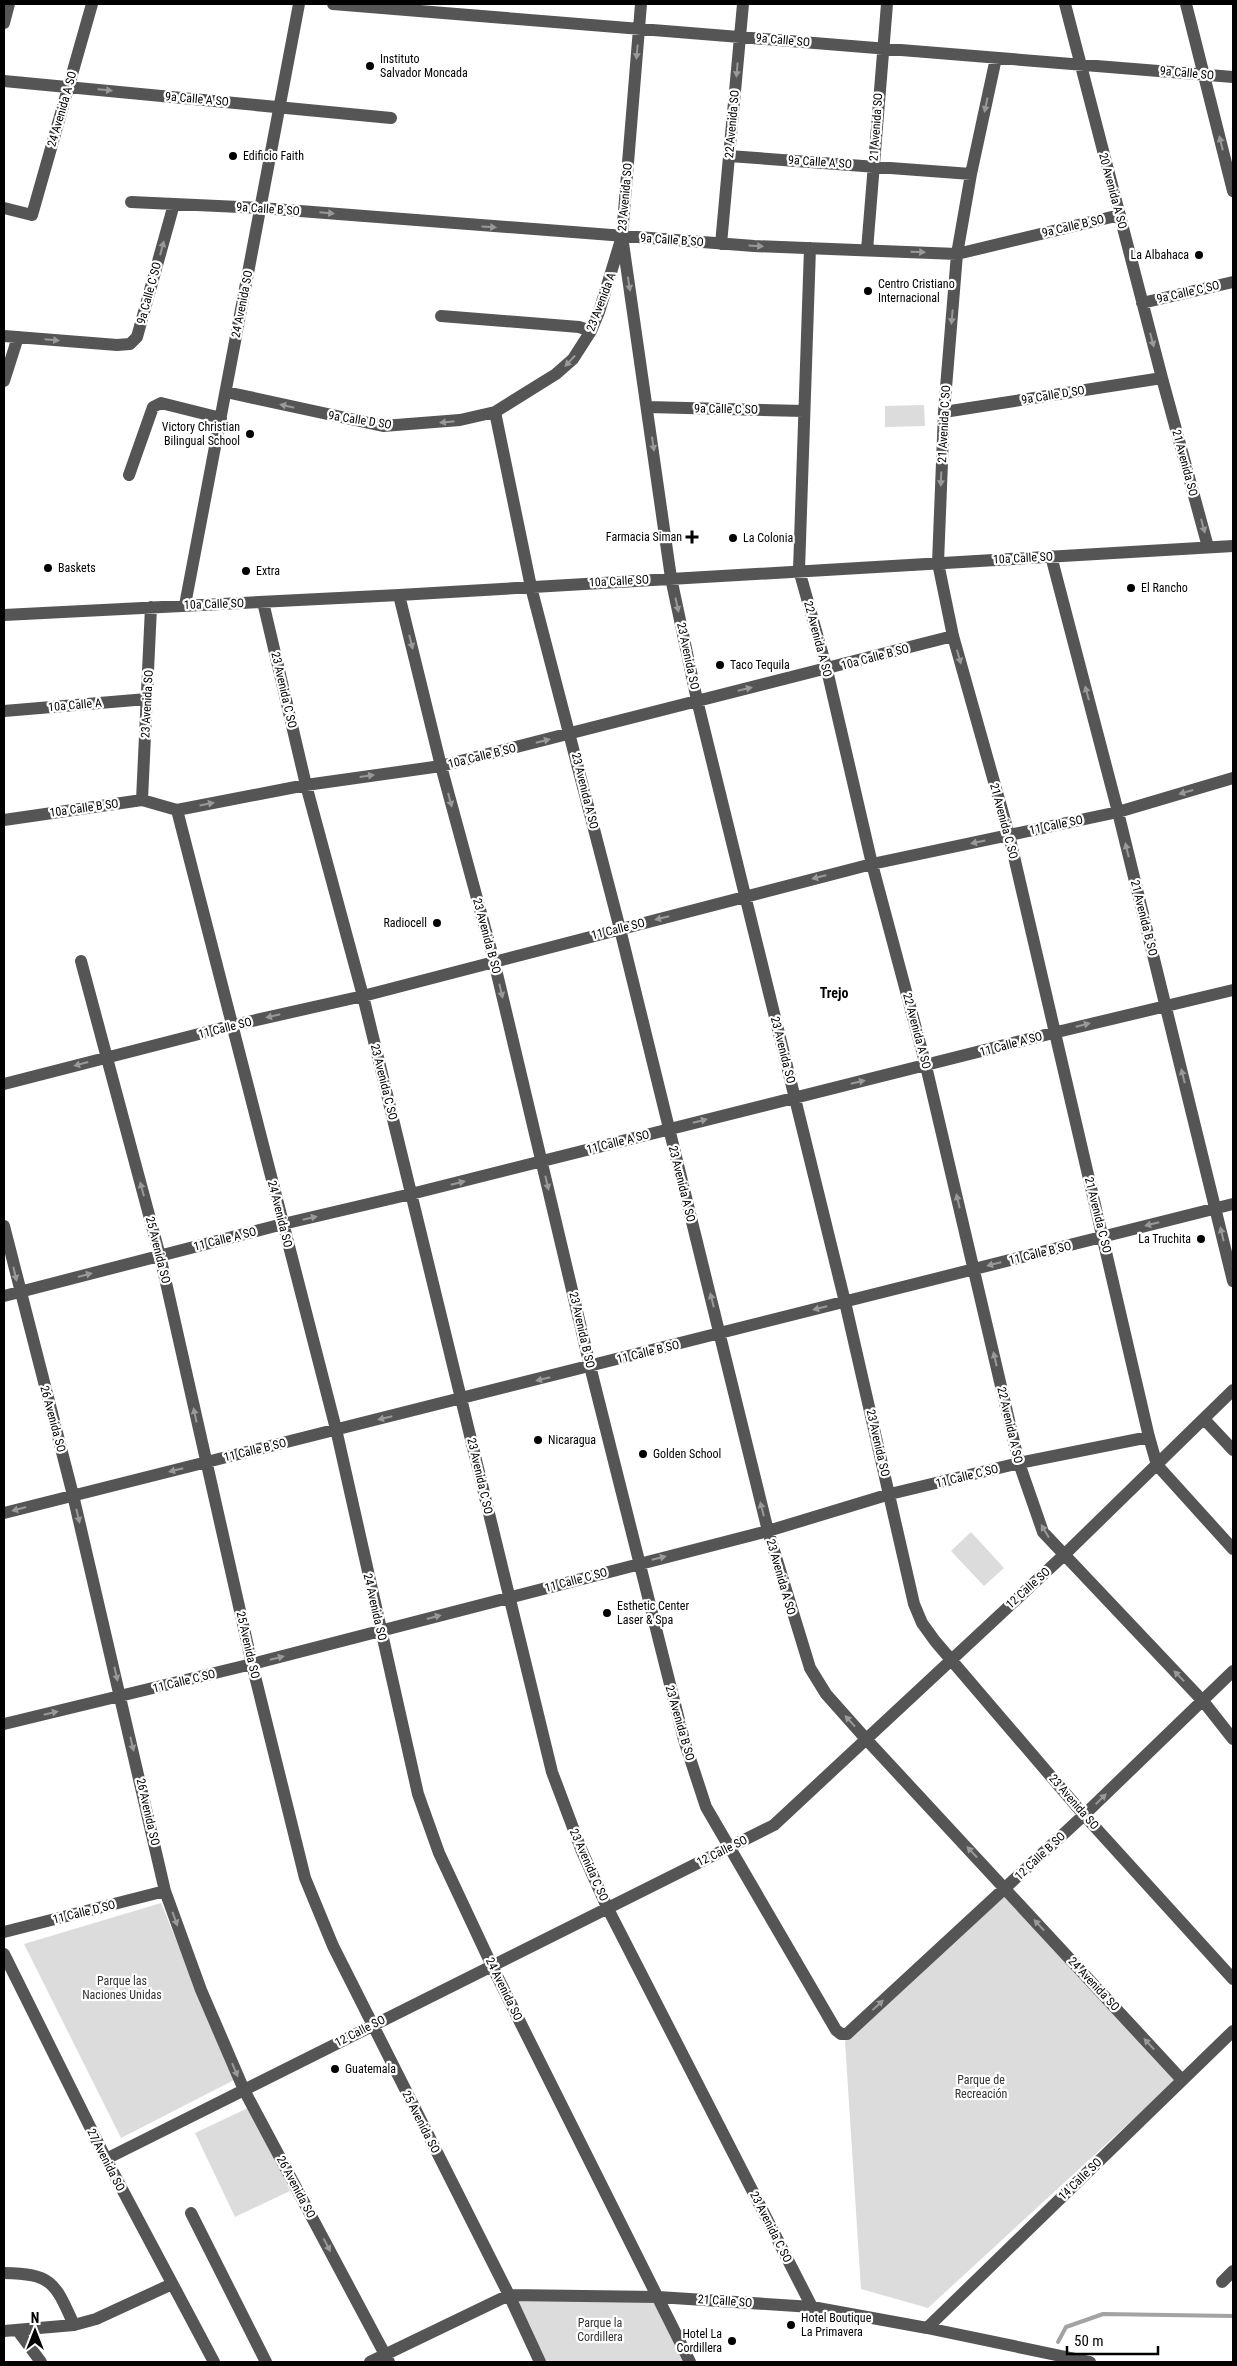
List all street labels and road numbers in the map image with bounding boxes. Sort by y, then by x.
street label: 9a Calle SO [755,31,811,49]
street label: 9a Calle SO [1159,64,1215,82]
street label: 24 Avenida A SO [45,70,79,148]
street label: 9a Calle A SO [165,89,229,109]
street label: 22 Avenida SO [722,89,742,159]
street label: 21 Avenida SO [867,92,885,162]
street label: 20 Avenida A SO [1096,151,1130,231]
street label: 9a Calle A SO [788,153,852,171]
street label: 23 Avenida SO [615,162,635,232]
street label: 9a Calle B SO [236,200,300,218]
street label: 9a Calle B SO [1040,212,1106,240]
street label: 9a Calle B SO [640,231,704,249]
street label: 9a Calle C SO [134,260,164,326]
street label: 24 Avenida SO [229,269,255,339]
street label: 23 Avenida A [583,271,619,333]
street label: 9a Calle C SO [1155,278,1221,306]
street label: 9a Calle D SO [1020,383,1086,407]
street label: 21 Avenida C SO [935,385,953,463]
street label: 9a Calle C SO [694,401,758,417]
street label: 9a Calle D SO [327,408,393,432]
street label: 21 Avenida SO [1169,428,1201,498]
street label: 10a Calle SO [993,549,1053,567]
street label: 10a Calle SO [589,572,649,590]
street label: 10a Calle SO [184,596,244,612]
street label: 22 Avenida A SO [801,599,835,679]
street label: 23 Avenida SO [674,621,702,691]
street label: 10a Calle B SO [840,641,910,673]
street label: 23 Avenida C SO [268,650,300,730]
street label: 23 Avenida SO [138,669,156,739]
street label: 10a Calle A [48,696,102,714]
street label: 10a Calle B SO [447,741,517,771]
street label: 23 Avenida A SO [569,751,601,831]
street label: 21 Avenida C SO [987,782,1021,860]
street label: 10a Calle B SO [49,796,119,820]
street label: 11 Calle SO [1028,812,1084,838]
street label: 21 Avenida B SO [1128,879,1160,957]
street label: 23 Avenida B SO [470,897,504,975]
street label: 11 Calle SO [590,916,646,942]
street label: 22 Avenida A SO [900,991,934,1071]
street label: 11 Calle SO [197,1015,253,1041]
street label: 23 Avenida SO [768,1015,798,1085]
street label: 11 Calle A SO [978,1029,1044,1059]
street label: 23 Avenida C SO [368,1042,400,1122]
street label: 11 Calle A SO [585,1127,651,1157]
street label: 23 Avenida A SO [666,1144,698,1224]
street label: 21 Avenida C SO [1082,1175,1114,1255]
street label: 24 Avenida SO [265,1179,295,1249]
street label: 25 Avenida SO [143,1215,173,1285]
street label: 11 Calle A SO [192,1224,258,1254]
street label: 11 Calle B SO [1007,1238,1073,1268]
street label: 23 Avenida B SO [566,1291,598,1369]
street label: 11 Calle B SO [615,1337,681,1367]
street label: 26 Avenida SO [37,1384,69,1454]
street label: 22 Avenida A SO [994,1385,1026,1465]
street label: 23 Avenida SO [863,1408,893,1478]
street label: 11 Calle B SO [222,1435,288,1465]
street label: 23 Avenida C SO [464,1436,496,1516]
street label: 11 Calle C SO [934,1461,1000,1491]
street label: 23 Avenida A SO [764,1538,798,1616]
street label: 11 Calle C SO [543,1565,609,1595]
street label: 12 Calle SO [1003,1565,1053,1611]
street label: 24 Avenida SO [360,1572,390,1642]
street label: 25 Avenida SO [233,1610,263,1680]
street label: 11 Calle C SO [151,1666,217,1696]
street label: 23 Avenida B SO [663,1684,697,1762]
street label: 23 Avenida SO [1046,1772,1102,1832]
street label: 26 Avenida SO [133,1777,163,1847]
street label: 23 Avenida C SO [567,1827,611,1903]
street label: 12 Calle B SO [1012,1829,1068,1883]
street label: 12 Calle SO [694,1833,750,1869]
street label: 11 Calle D SO [51,1897,117,1927]
street label: 24 Avenida SO [1066,1954,1122,2014]
street label: 24 Avenida SO [483,1955,525,2023]
street label: 12 Calle SO [333,2012,387,2050]
street label: 25 Avenida SO [399,2088,443,2156]
street label: 27 Avenida SO [84,2126,128,2194]
street label: 26 Avenida SO [274,2154,318,2220]
street label: 14 Calle SO [1056,2155,1104,2203]
street label: 23 Avenida C SO [747,2189,795,2265]
street label: 21 Calle SO [697,2292,753,2310]

